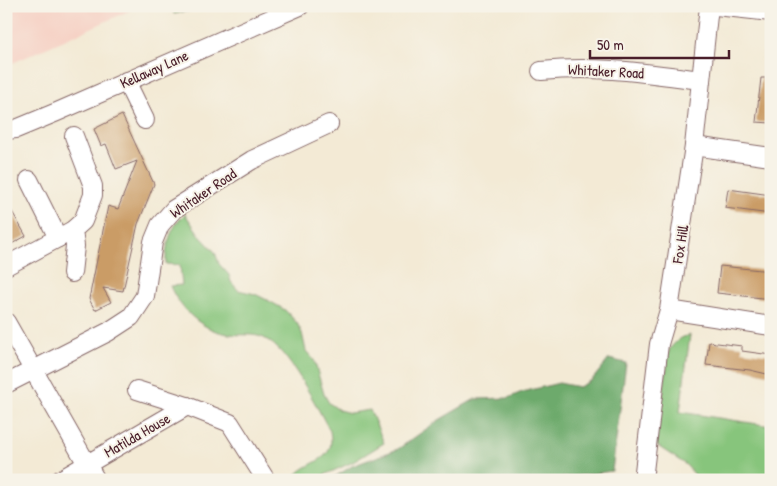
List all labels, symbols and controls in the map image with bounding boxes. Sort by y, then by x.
scale bar [590,28,728,60]
text: 50 m [597,34,624,55]
street label: Kellaway Lane [116,45,192,93]
street label: Whitaker Road [568,59,645,83]
street label: Whitaker Road [166,163,240,223]
street label: Fox Hill [666,223,693,266]
street label: Matilda House [100,408,174,462]

